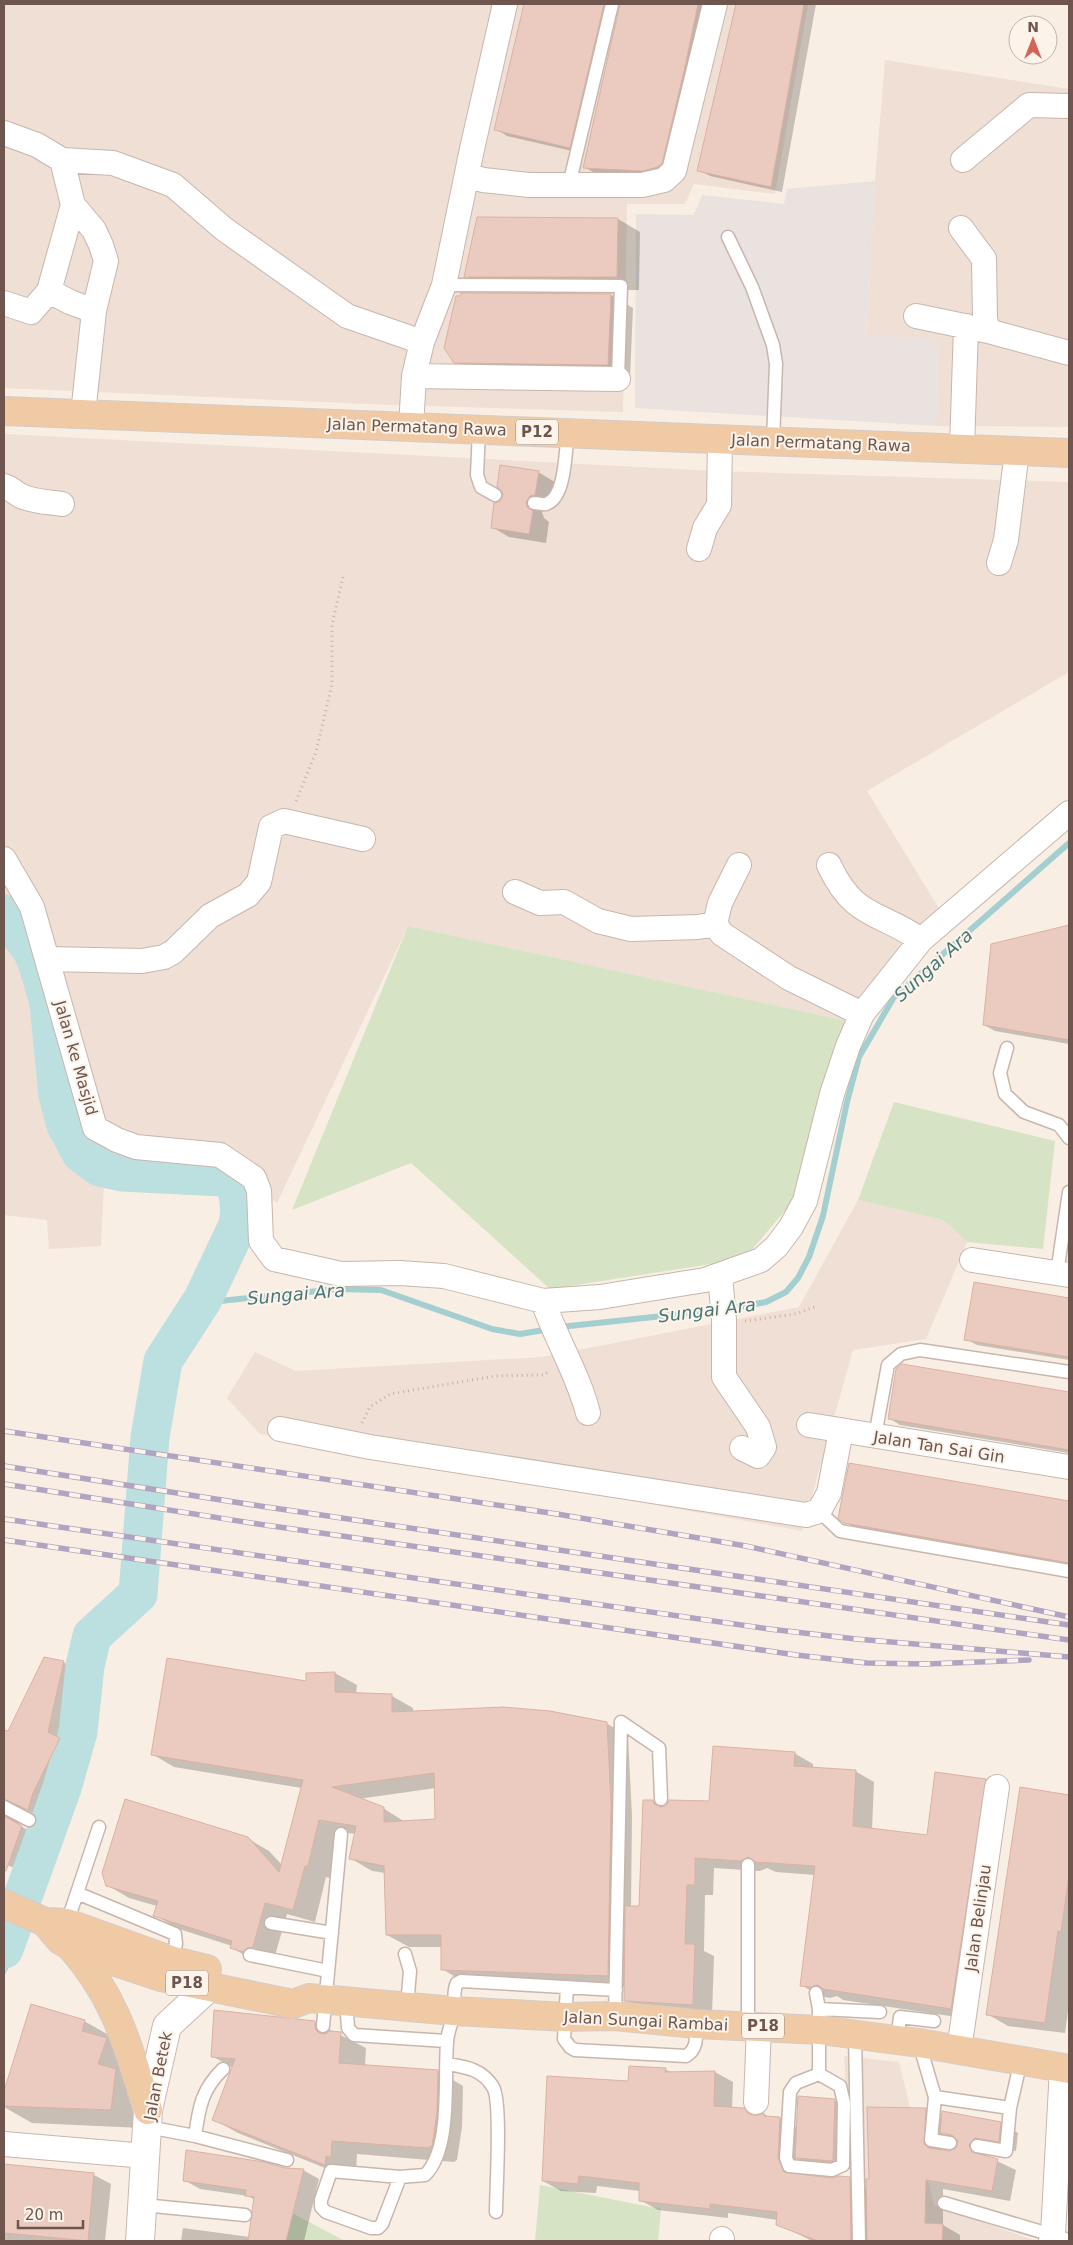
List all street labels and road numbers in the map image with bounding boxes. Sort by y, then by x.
street label: Jalan Permatang Rawa [326,414,507,440]
road number: P12 [516,420,558,444]
street label: Jalan Permatang Rawa [730,430,911,456]
street label: Jalan ke Masjid [50,997,101,1118]
street label: Jalan Tan Sai Gin [871,1427,1006,1467]
street label: Jalan Belinjau [961,1863,995,1974]
road number: P18 [166,1970,208,1996]
street label: Jalan Sungai Rambai [562,2007,729,2035]
road number: P18 [742,2014,784,2038]
street label: Jalan Betek [140,2029,176,2123]

